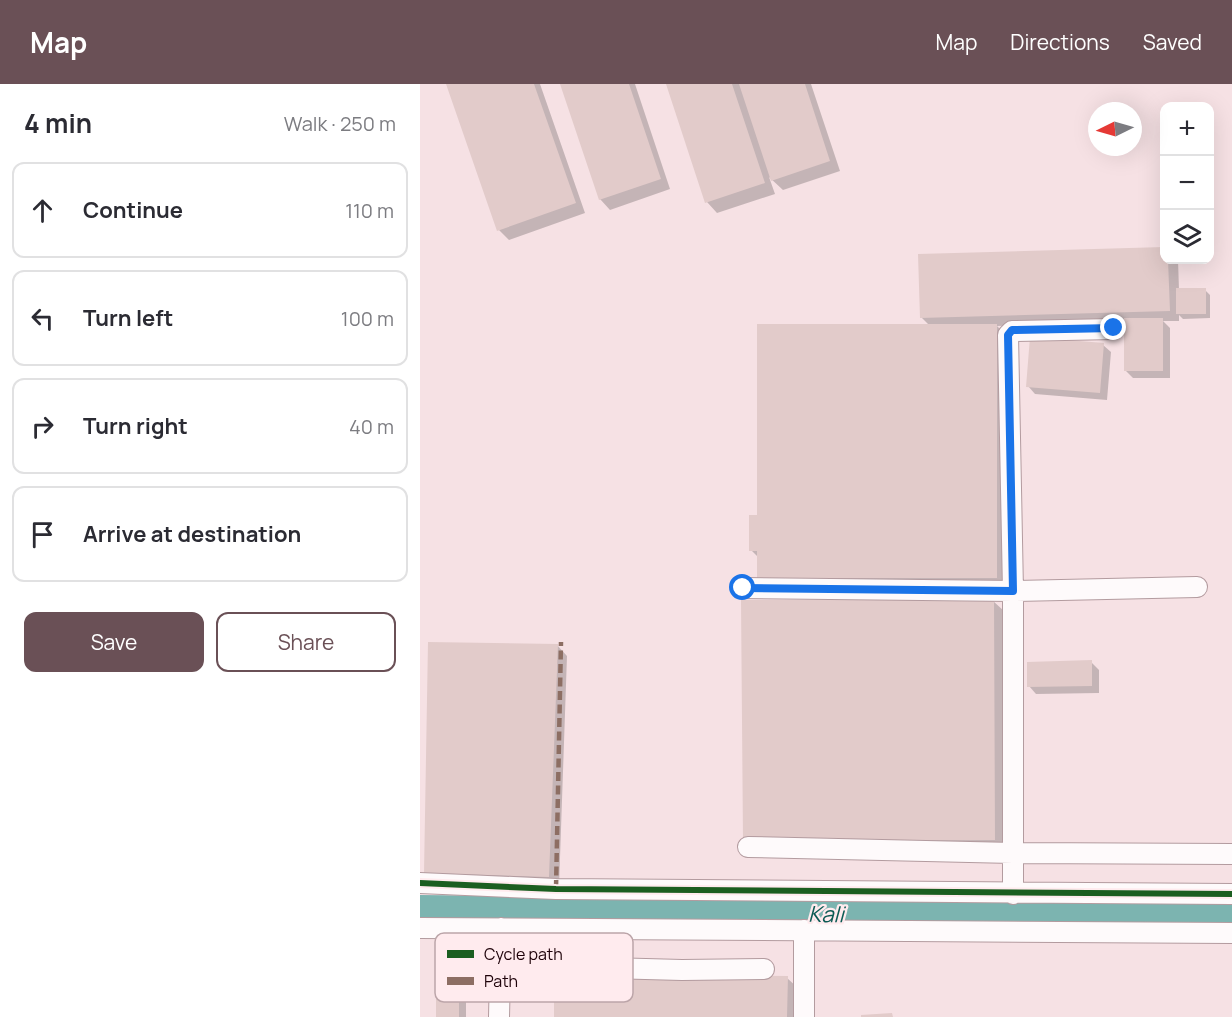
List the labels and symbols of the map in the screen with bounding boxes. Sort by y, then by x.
north arrow [1088,102,1142,156]
route end [1100,314,1126,340]
route start [729,574,755,600]
water label: Kali [808,899,847,929]
legend [435,933,633,1002]
text: Cycle path [484,943,563,965]
text: Path [484,970,518,992]

